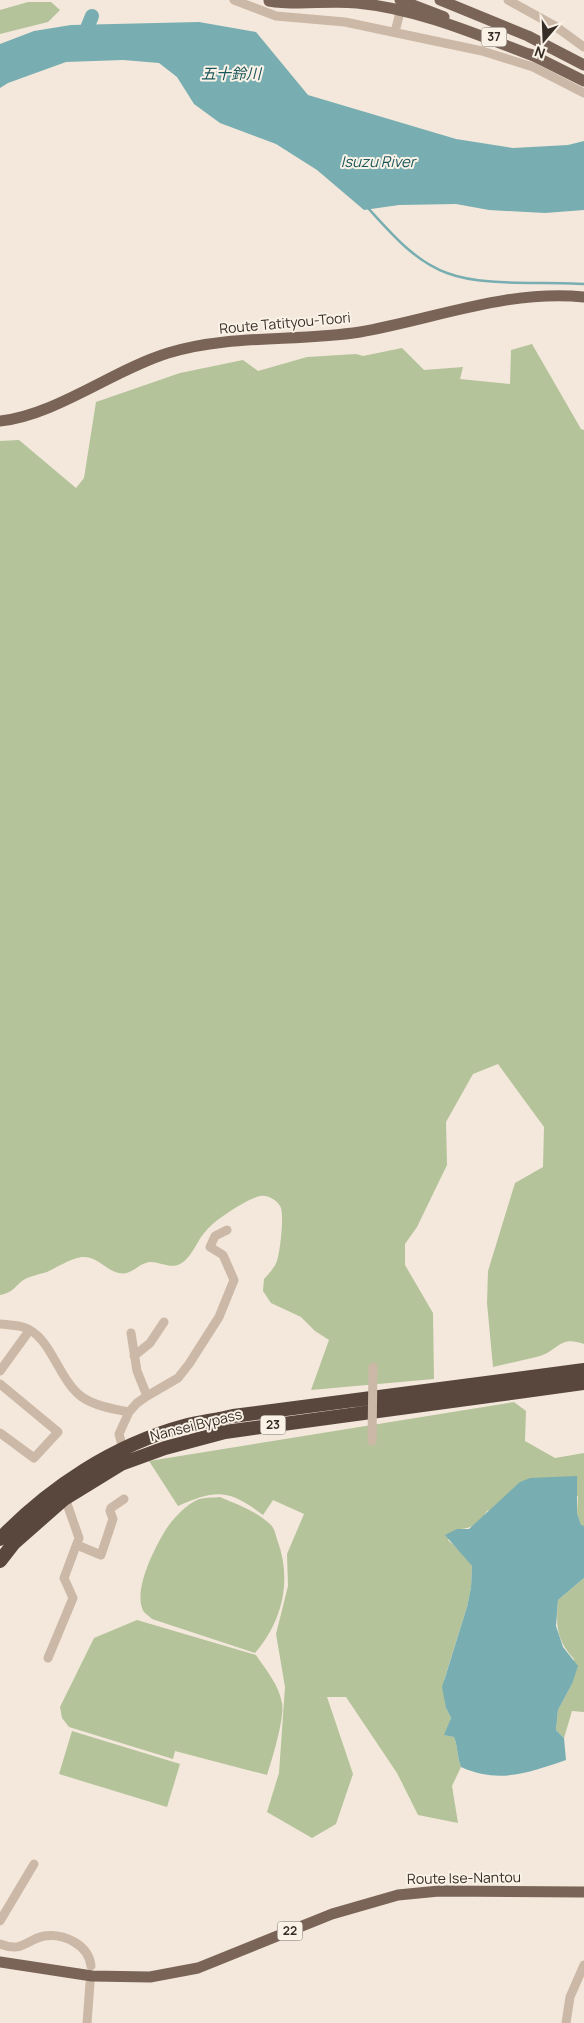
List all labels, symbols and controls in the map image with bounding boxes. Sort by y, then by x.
north arrow [519,15,569,65]
road number: 37 [482,28,506,46]
text: N [532,42,547,63]
water label: 五十鈴川 [201,63,263,84]
water label: Isuzu River [341,151,418,172]
street label: Route Tatityou-Toori [219,307,351,338]
street label: Nansei Bypass [148,1404,244,1445]
road number: 23 [260,1416,286,1434]
street label: Route Ise-Nantou [407,1867,521,1888]
road number: 22 [278,1922,302,1940]

